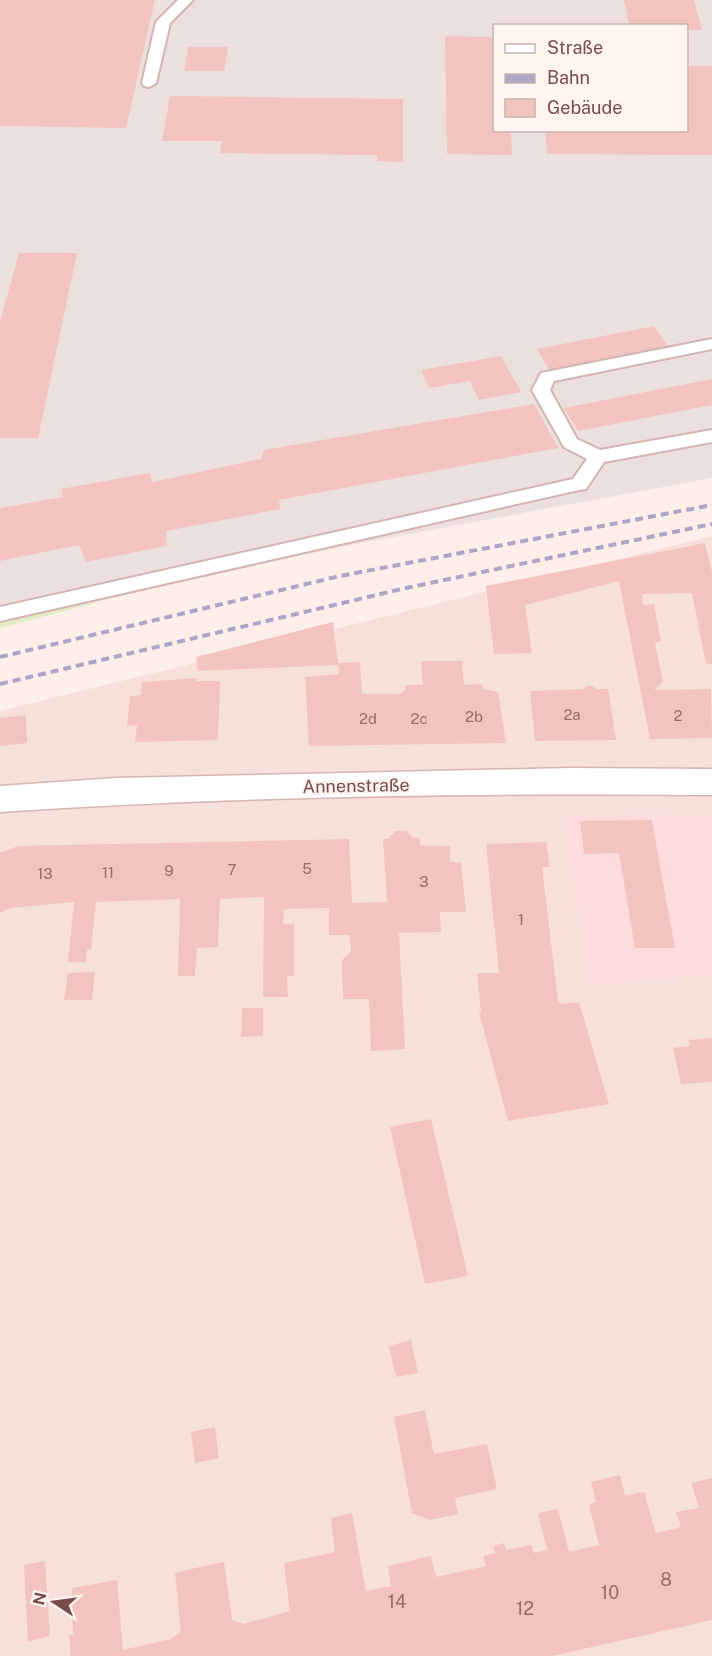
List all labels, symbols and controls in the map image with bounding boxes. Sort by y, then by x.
legend [493,24,688,132]
text: Straße [547,37,603,58]
text: Bahn [547,67,590,88]
text: Gebäude [547,97,622,118]
house number: 2a [563,706,581,723]
house number: 2 [674,707,683,724]
house number: 2b [465,708,483,725]
house number: 2d [359,710,377,727]
house number: 2c [410,710,428,727]
street label: Annenstraße [302,774,410,797]
house number: 5 [302,860,312,877]
house number: 7 [227,861,237,878]
house number: 9 [164,862,174,879]
house number: 11 [102,864,114,881]
house number: 13 [37,865,53,882]
house number: 3 [419,873,429,890]
house number: 1 [518,911,524,928]
house number: 8 [660,1569,672,1590]
north arrow [24,1572,84,1632]
house number: 10 [601,1582,619,1603]
text: N [29,1591,51,1607]
house number: 14 [388,1591,406,1612]
house number: 12 [516,1598,534,1619]

